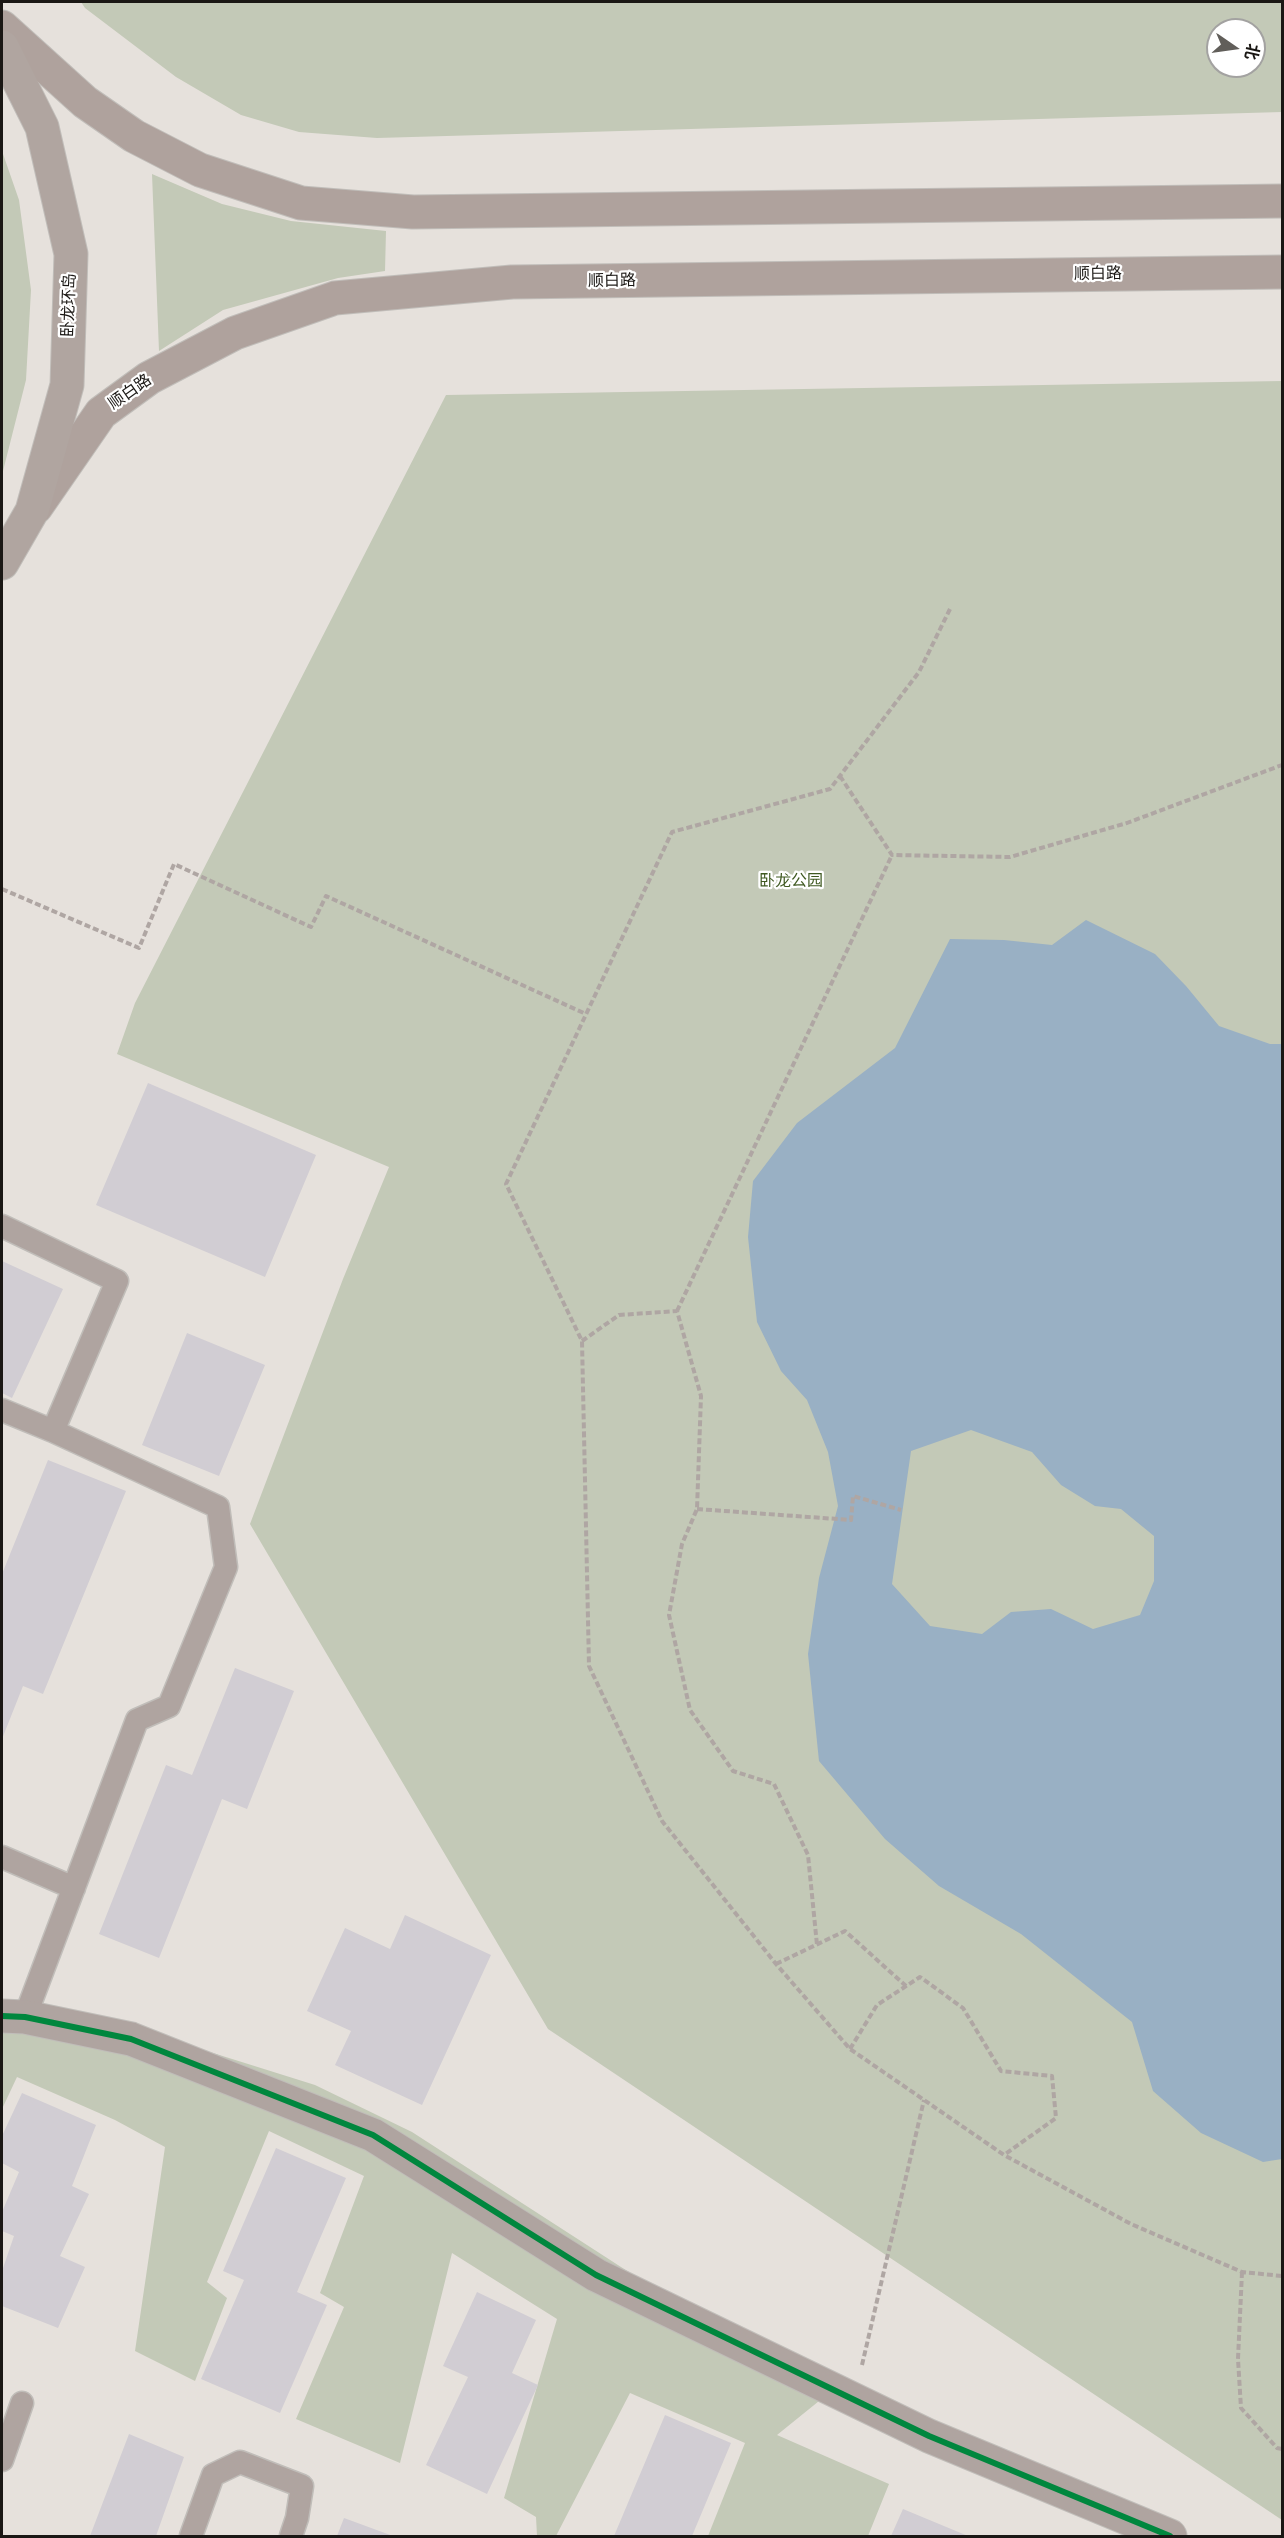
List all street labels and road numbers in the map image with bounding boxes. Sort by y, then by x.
street label: 顺白路 [1074,264,1122,284]
street label: 顺白路 [588,271,636,291]
street label: 卧龙环岛 [58,273,80,337]
street label: 顺白路 [105,370,155,414]

